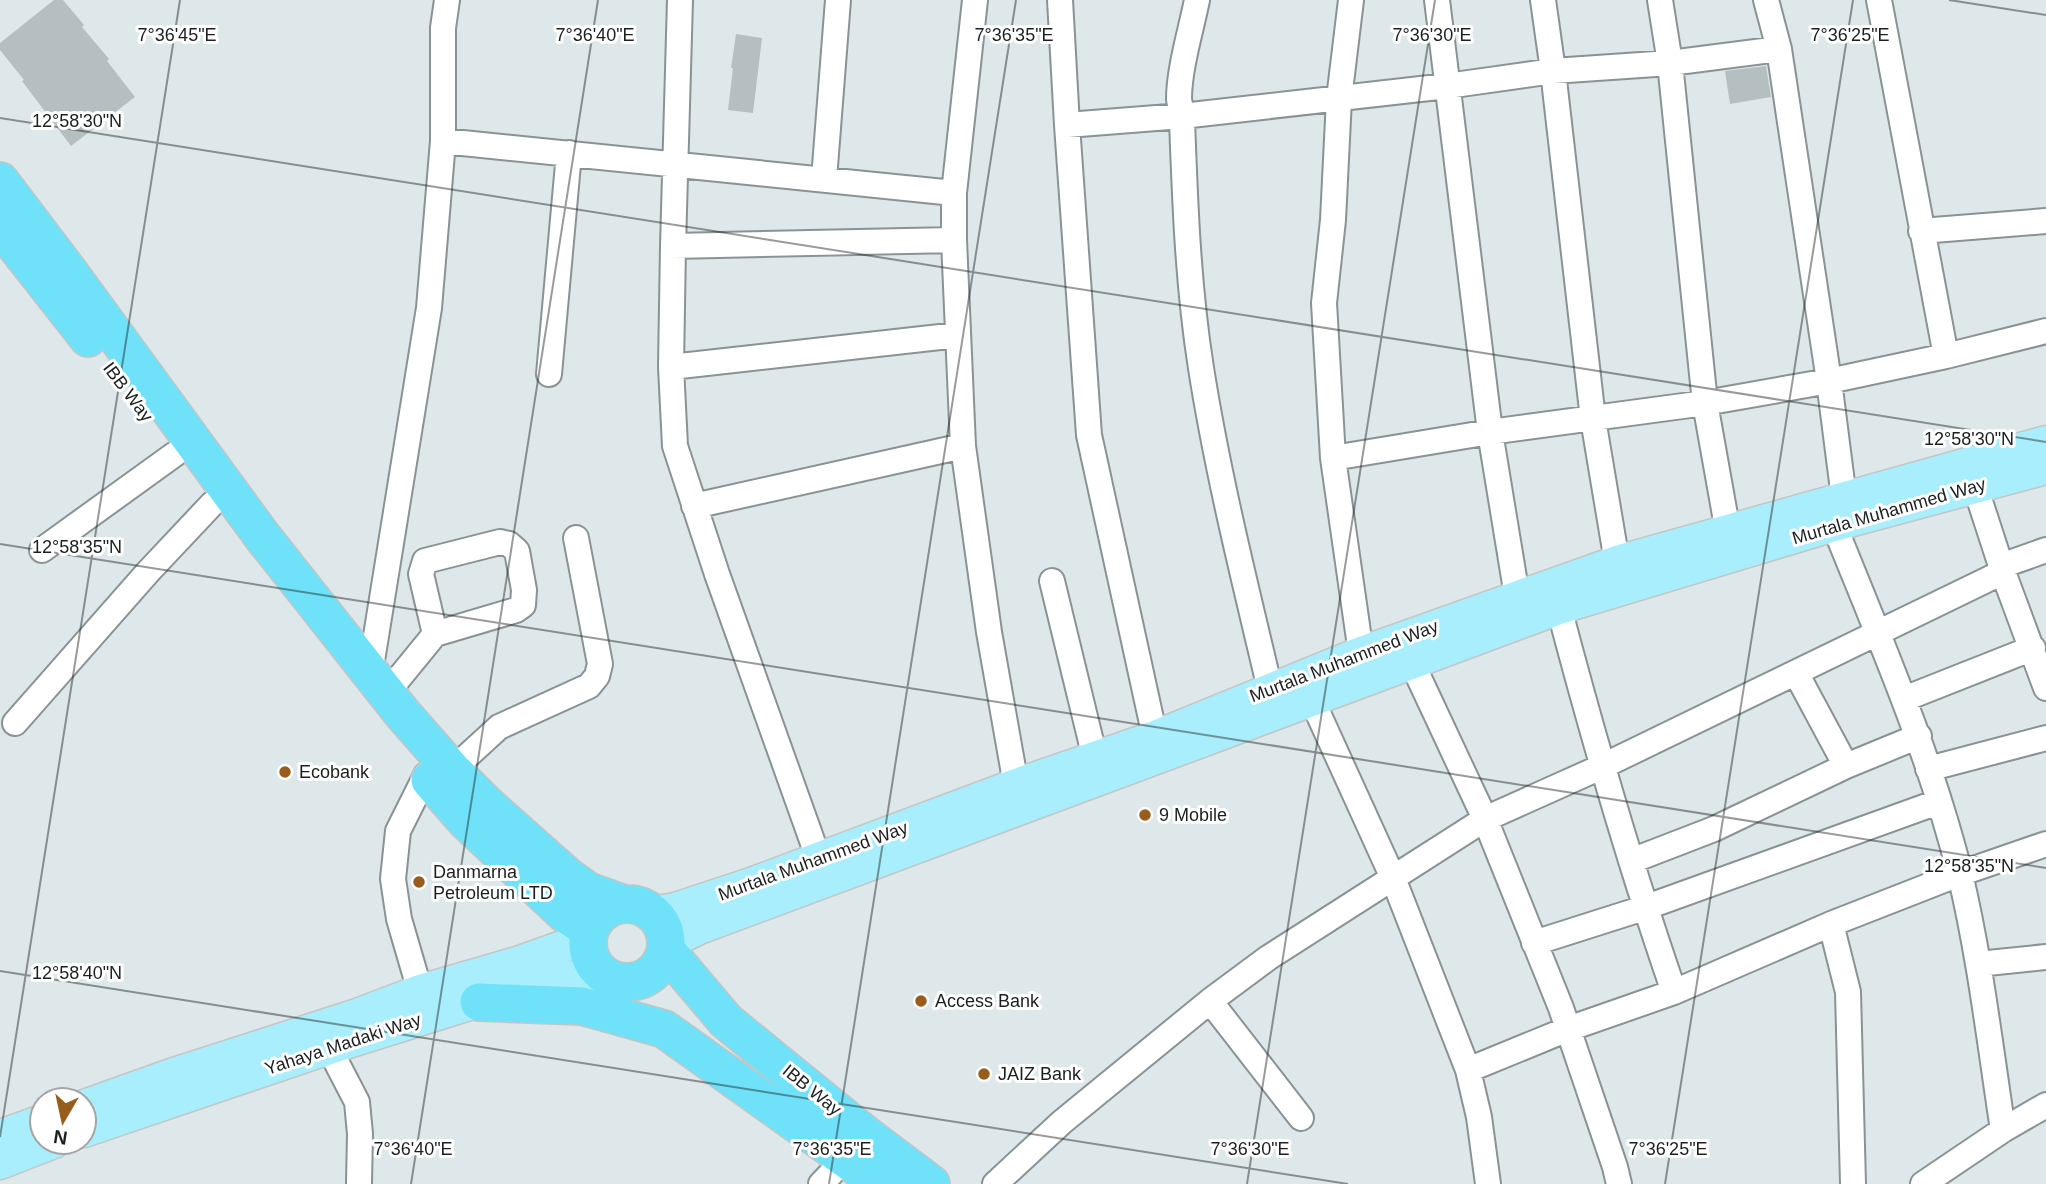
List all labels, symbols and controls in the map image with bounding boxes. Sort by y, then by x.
text: 7°36'45"E [137,25,217,45]
text: 7°36'40"E [555,25,635,45]
text: 7°36'35"E [974,25,1054,45]
text: 7°36'30"E [1392,25,1472,45]
text: 7°36'25"E [1810,25,1890,45]
text: 12°58'30"N [32,111,122,131]
street label: IBB Way [99,358,157,426]
text: 12°58'30"N [1924,429,2014,449]
street label: Murtala Muhammed Way [1790,474,1988,548]
text: 12°58'35"N [32,537,122,557]
street label: Murtala Muhammed Way [1247,616,1441,706]
place label: Ecobank [299,762,370,782]
marker: Ecobank [277,764,293,780]
place label: 9 Mobile [1159,805,1227,825]
marker: 9 Mobile [1137,807,1153,823]
street label: Murtala Muhammed Way [715,817,911,905]
text: 12°58'35"N [1924,856,2014,876]
place label: Danmarna Petroleum LTD [433,862,553,903]
marker: Danmarna Petroleum LTD [411,874,427,890]
text: 12°58'40"N [32,963,122,983]
place label: Access Bank [935,991,1040,1011]
marker: Access Bank [913,993,929,1009]
street label: Yahaya Madaki Way [262,1009,424,1079]
street label: IBB Way [779,1060,845,1120]
place label: JAIZ Bank [998,1064,1082,1084]
marker: JAIZ Bank [976,1066,992,1082]
north arrow [28,1086,98,1156]
text: N [52,1126,69,1149]
text: 7°36'40"E [373,1139,453,1159]
text: 7°36'35"E [792,1139,872,1159]
text: 7°36'30"E [1210,1139,1290,1159]
text: 7°36'25"E [1628,1139,1708,1159]

